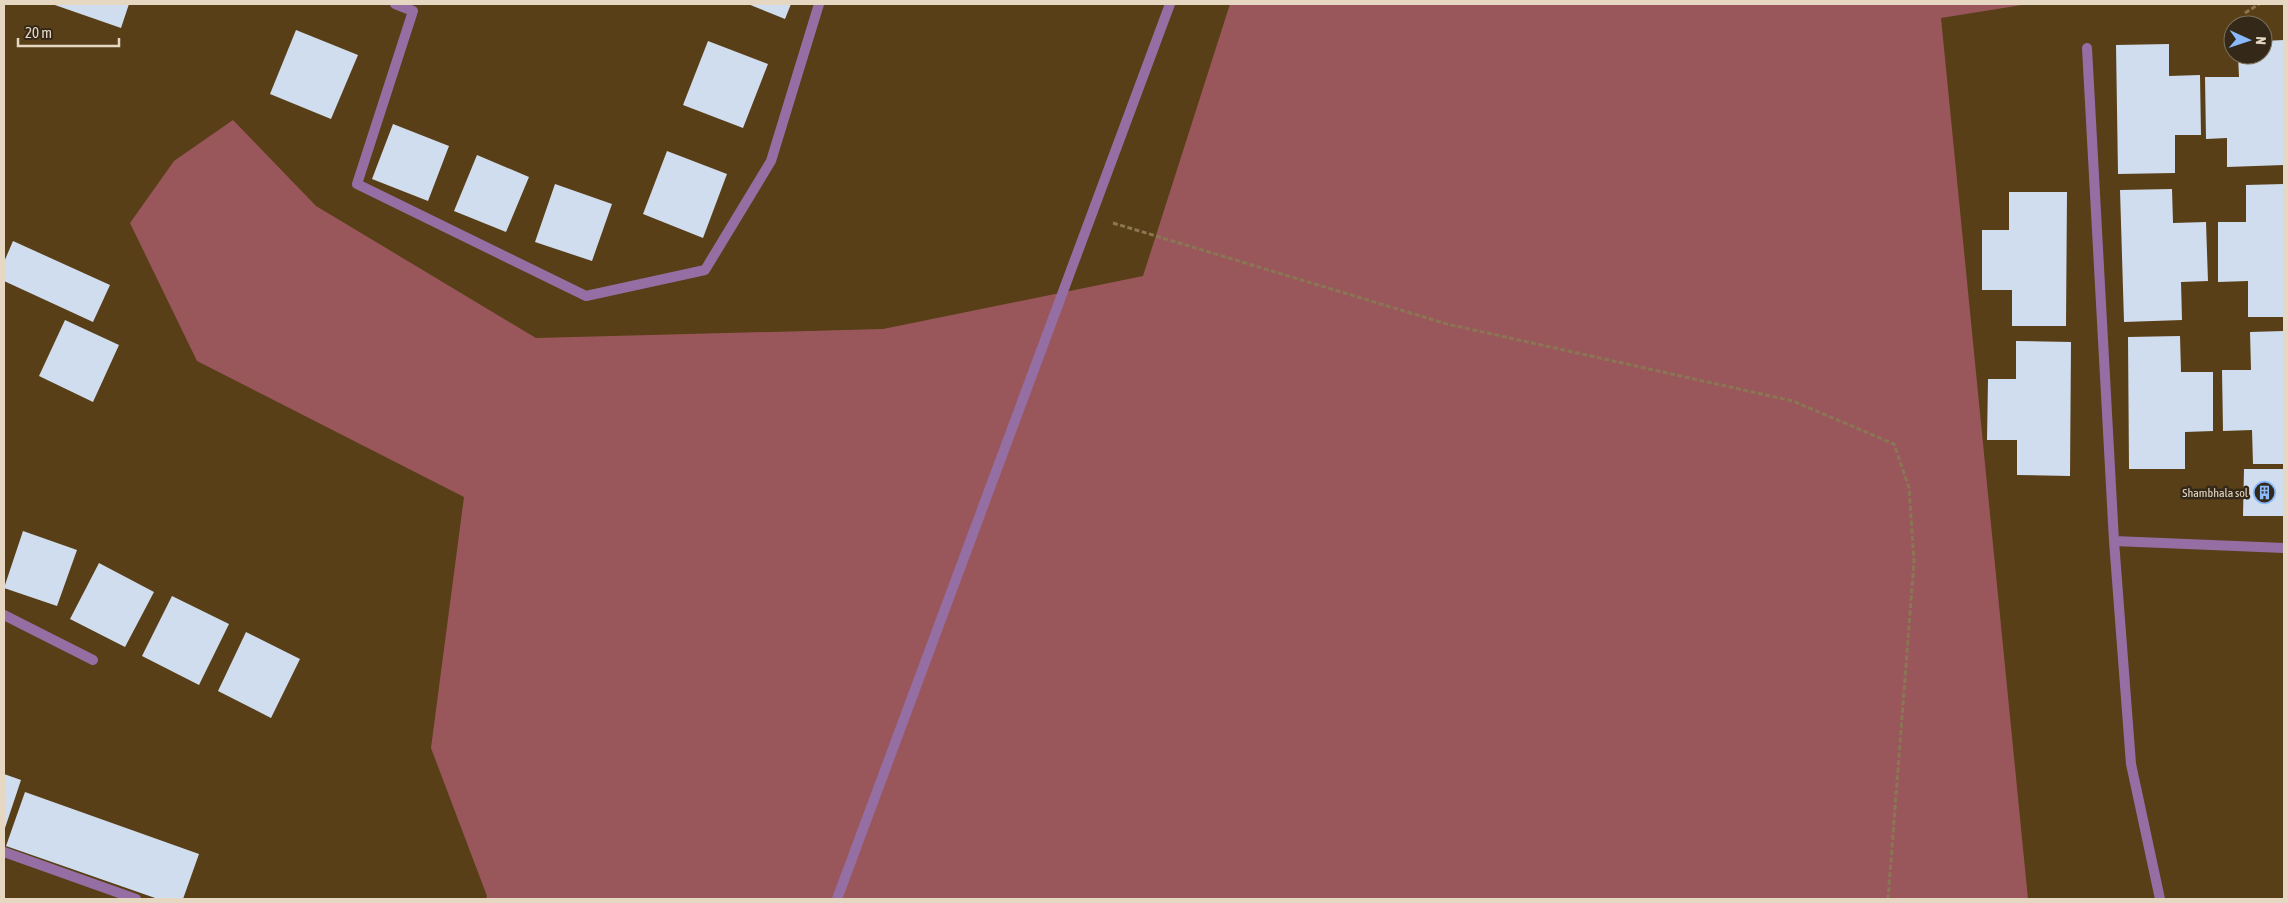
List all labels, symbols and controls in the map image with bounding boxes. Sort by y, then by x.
scale bar [18,15,119,47]
north arrow [2223,15,2273,65]
text: 20 m [25,24,52,41]
text: N [2253,36,2269,45]
building icon: Shambhala sol [2252,481,2276,505]
place label: Shambhala sol [2182,486,2249,500]

